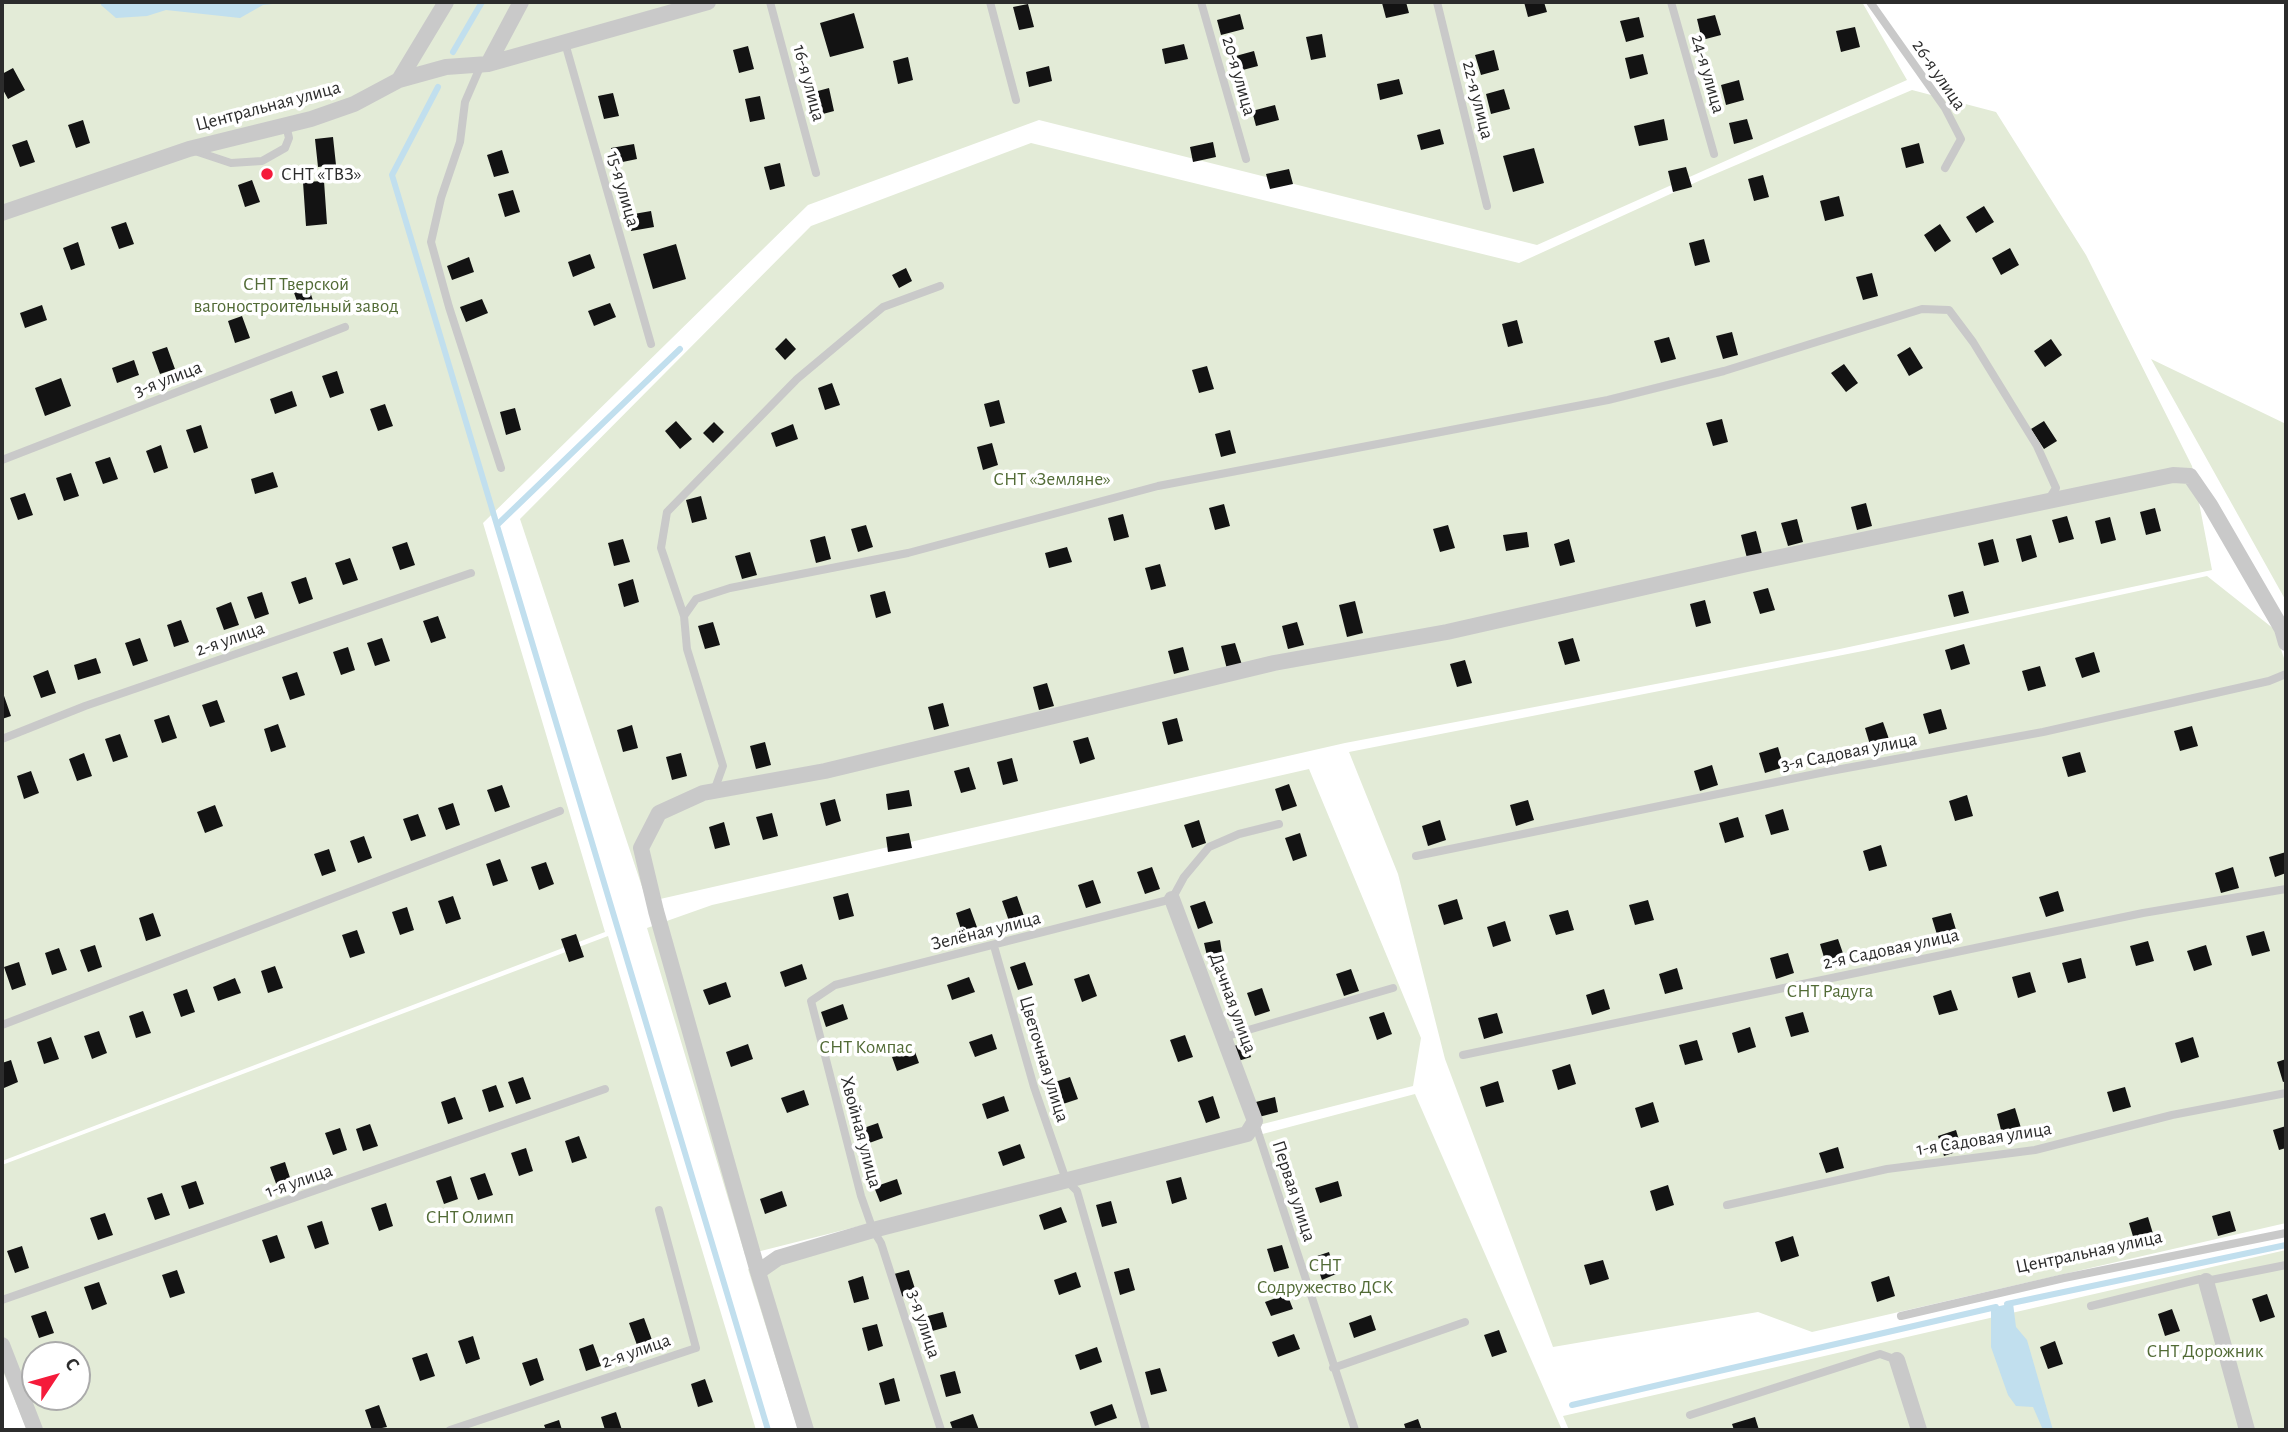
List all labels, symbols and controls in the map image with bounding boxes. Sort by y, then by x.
street label: 24-я улица [1686,32,1730,116]
street label: 20-я улица [1217,34,1261,118]
street label: 26-я улица [1907,35,1971,115]
street label: 16-я улица [788,42,830,124]
street label: 22-я улица [1457,58,1499,142]
street label: Центральная улица [193,76,343,136]
street label: 15-я улица [601,149,645,229]
place label: СНТ «ТВЗ» [281,163,361,185]
marker: СНТ «ТВЗ» [259,166,275,182]
park label: СНТ Тверской вагоностроительный завод [194,273,398,317]
street label: 3-я улица [131,356,205,402]
park label: СНТ «Земляне» [993,468,1111,490]
street label: 2-я улица [192,617,268,661]
street label: 3-я Садовая улица [1779,728,1919,776]
street label: Зелёная улица [929,906,1043,956]
street label: 2-я Садовая улица [1821,923,1961,975]
street label: Дачная улица [1204,950,1262,1056]
park label: СНТ Радуга [1786,980,1874,1002]
street label: Цветочная улица [1014,993,1074,1125]
park label: СНТ Компас [819,1036,913,1058]
street label: Хвойная улица [835,1074,887,1190]
street label: 1-я Садовая улица [1915,1117,2053,1161]
street label: Первая улица [1267,1138,1321,1244]
street label: 1-я улица [262,1159,336,1203]
park label: СНТ Олимп [426,1206,514,1228]
street label: Центральная улица [2014,1225,2164,1279]
park label: СНТ Содружество ДСК [1257,1254,1393,1298]
street label: 3-я улица [902,1287,946,1361]
street label: 2-я улица [598,1329,674,1373]
park label: СНТ Дорожник [2147,1340,2263,1362]
north arrow [21,1341,91,1411]
text: С [61,1355,83,1374]

